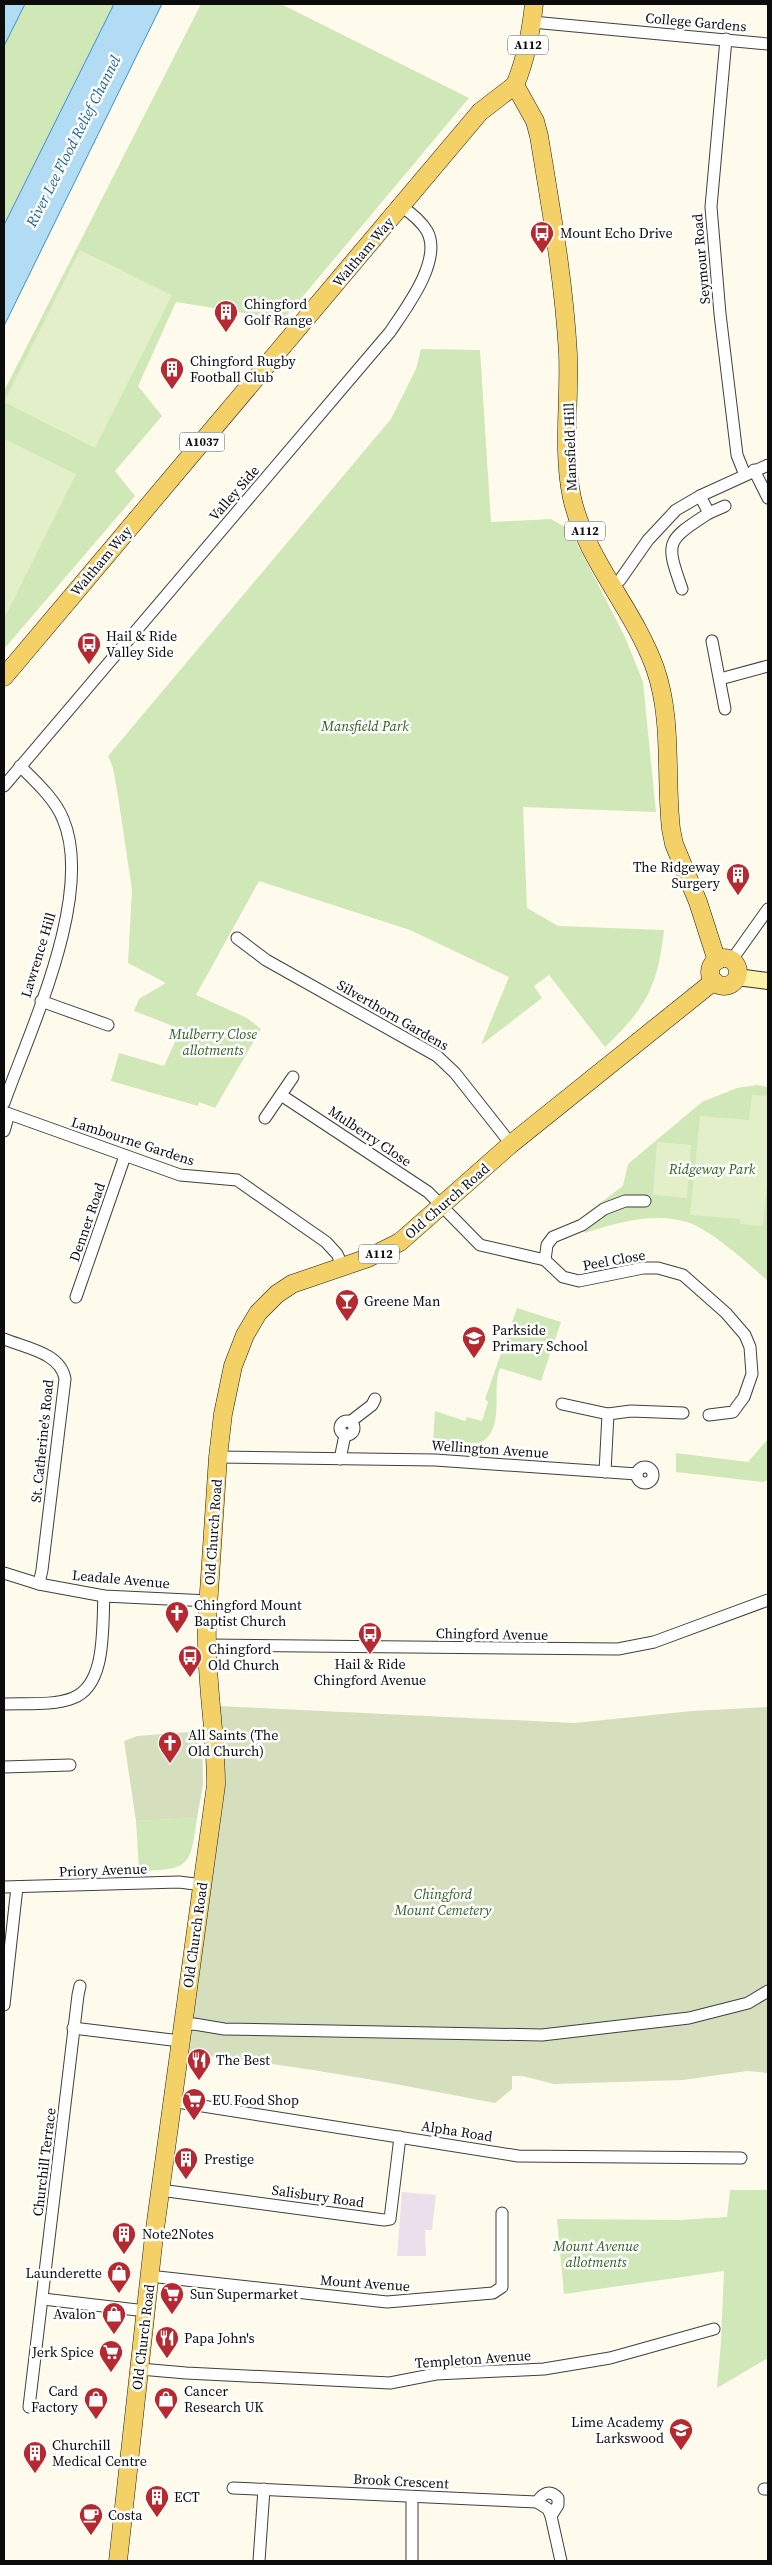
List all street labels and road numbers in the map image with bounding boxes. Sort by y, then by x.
street label: College Gardens [645,8,747,36]
road number: A112 [508,36,548,54]
street label: Waltham Way [328,212,399,291]
street label: Seymour Road [687,213,715,305]
street label: Mansfield Hill [558,403,582,491]
road number: A1037 [180,432,224,452]
street label: Valley Side [204,461,264,525]
street label: Waltham Way [66,521,137,600]
road number: A112 [565,522,605,540]
street label: Lawrence Hill [16,910,60,1000]
street label: Silverthorn Gardens [334,975,452,1055]
street label: Mulberry Close [325,1101,415,1171]
street label: Lambourne Gardens [69,1112,197,1170]
street label: Old Church Road [400,1158,494,1243]
street label: Denner Road [64,1180,110,1264]
road number: A112 [359,1244,399,1264]
street label: Peel Close [581,1245,647,1275]
street label: St. Catherine's Road [26,1378,58,1504]
street label: Wellington Avenue [431,1435,549,1463]
street label: Old Church Road [199,1478,227,1586]
street label: Leadale Avenue [71,1565,171,1593]
street label: Chingford Avenue [436,1623,548,1645]
street label: Priory Avenue [59,1858,147,1882]
street label: Old Church Road [178,1881,212,1989]
street label: Churchill Terrace [27,2107,61,2217]
street label: Alpha Road [420,2116,494,2146]
street label: Salisbury Road [271,2180,365,2212]
street label: Mount Avenue [319,2270,411,2296]
street label: Old Church Road [127,2283,159,2391]
street label: Templeton Avenue [414,2345,532,2373]
street label: Brook Crescent [353,2469,450,2494]

